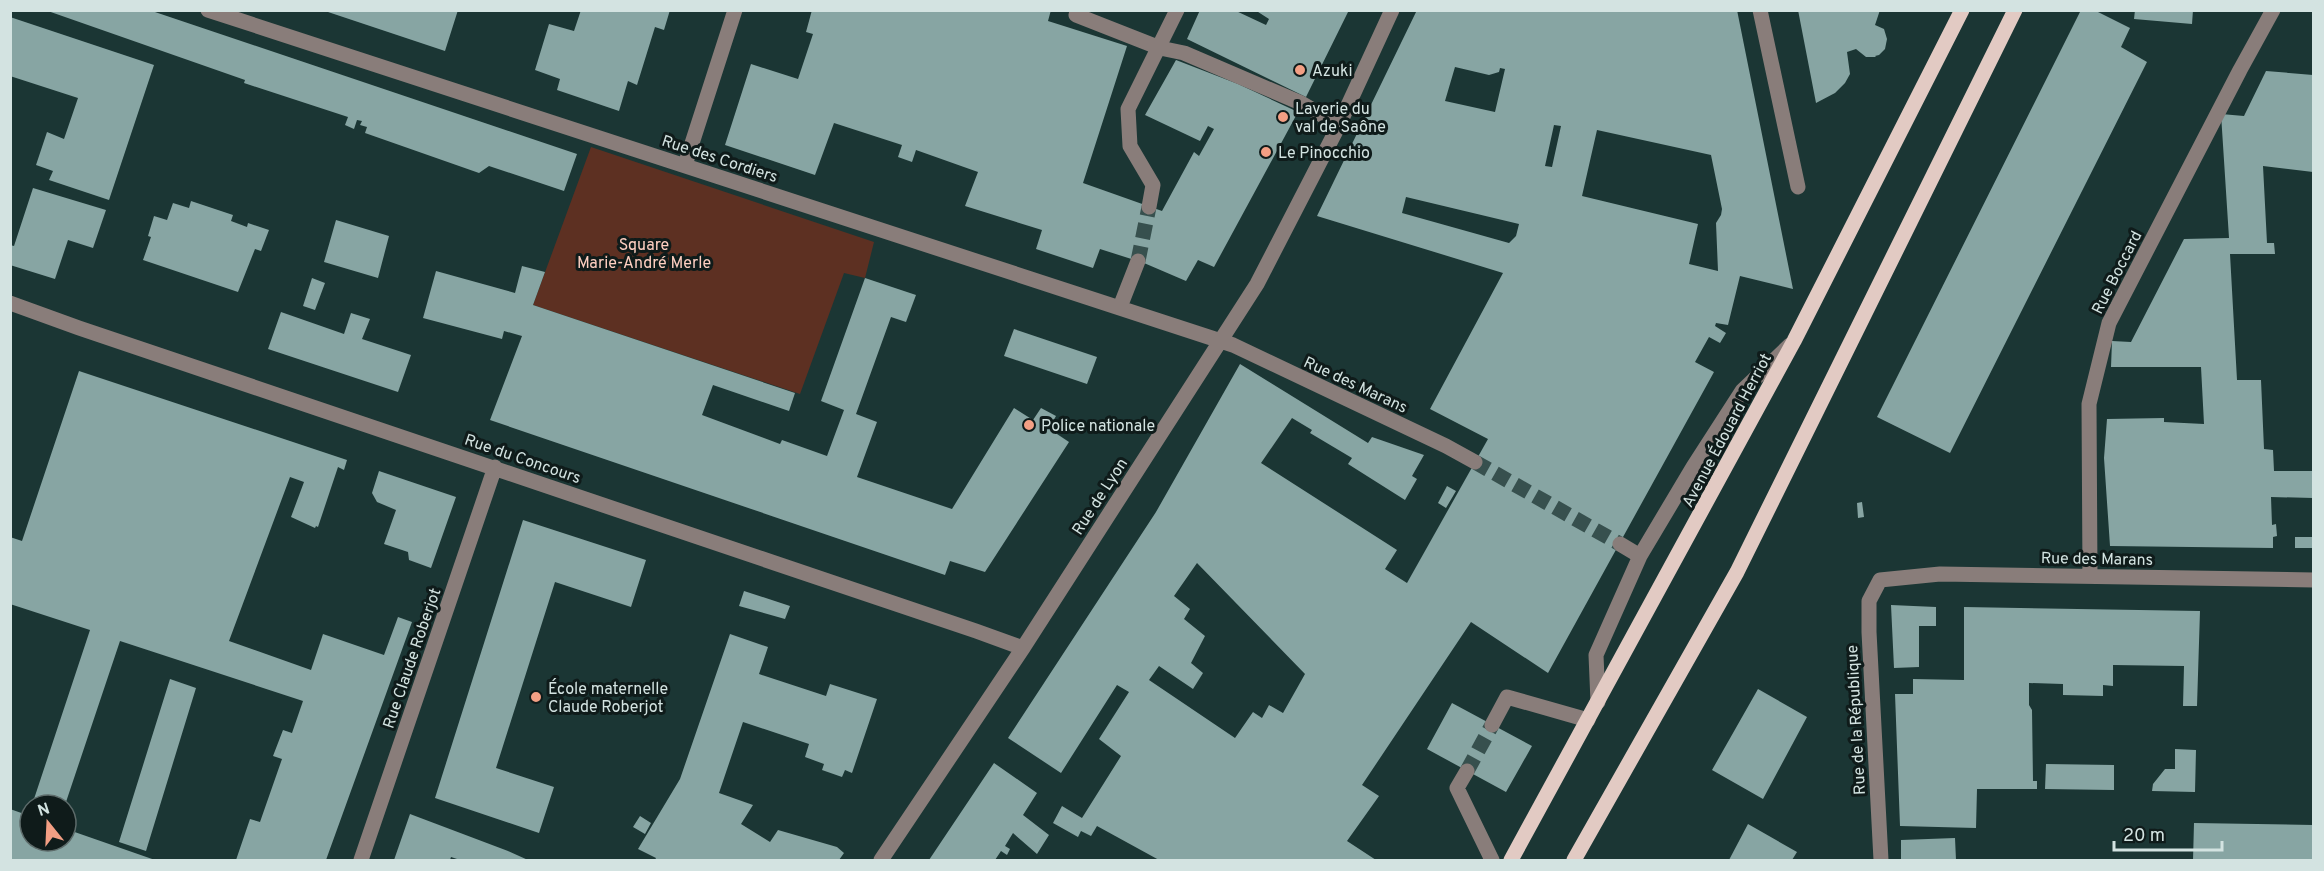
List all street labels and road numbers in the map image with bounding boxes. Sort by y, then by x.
street label: Rue des Cordiers [659,132,780,188]
street label: Rue Boccard [2088,228,2147,318]
street label: Avenue Édouard Herriot [1677,350,1777,511]
street label: Rue des Marans [1300,353,1410,419]
street label: Rue du Concours [462,431,583,489]
street label: Rue de Lyon [1068,455,1133,539]
street label: Rue des Marans [2041,549,2153,571]
street label: Rue Claude Roberjot [379,586,446,731]
street label: Rue de la République [1843,644,1871,795]

